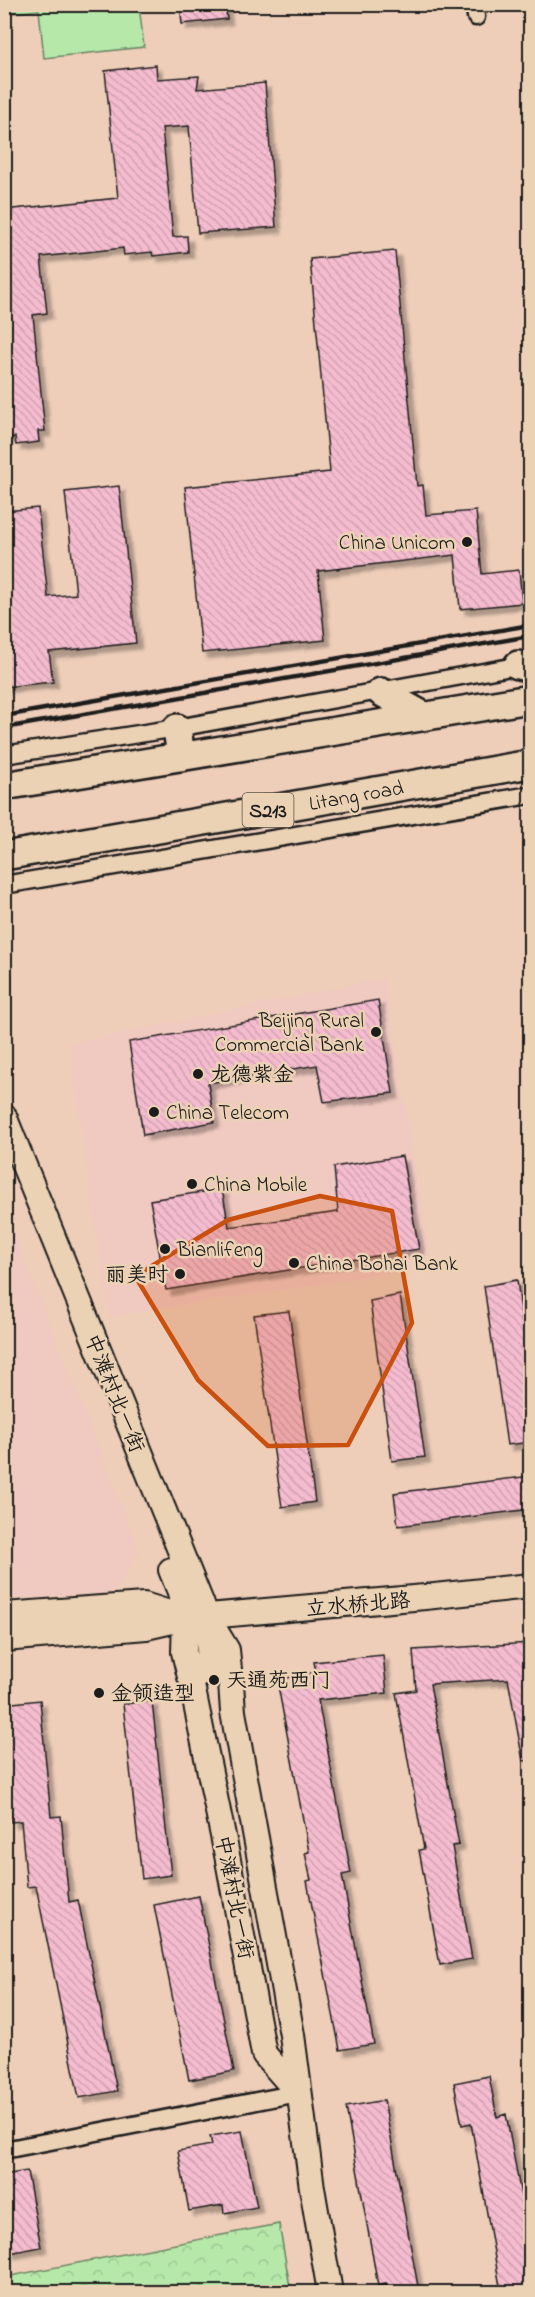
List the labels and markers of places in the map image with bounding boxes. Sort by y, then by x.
place label: China Unicom [339,529,455,559]
marker: China Unicom [460,535,474,549]
place label: Beijing Rural Commercial Bank [215,1007,365,1061]
marker: Beijing Rural Commercial Bank [369,1025,383,1039]
place label: 龙德紫金 [210,1061,294,1091]
marker: 龙德紫金 [191,1067,205,1081]
place label: China Telecom [166,1099,289,1129]
marker: China Telecom [147,1105,161,1119]
place label: China Mobile [204,1171,308,1201]
marker: China Mobile [185,1177,199,1191]
place label: Bianlifeng [176,1236,263,1268]
marker: Bianlifeng [158,1242,172,1256]
place label: China Bohai Bank [306,1250,459,1280]
marker: China Bohai Bank [287,1256,301,1270]
place label: 丽美时 [105,1261,168,1291]
marker: 丽美时 [173,1267,187,1281]
place label: 天通苑西门 [226,1667,331,1697]
marker: 天通苑西门 [207,1673,221,1687]
place label: 金领造型 [111,1680,195,1710]
marker: 金领造型 [92,1686,106,1700]

